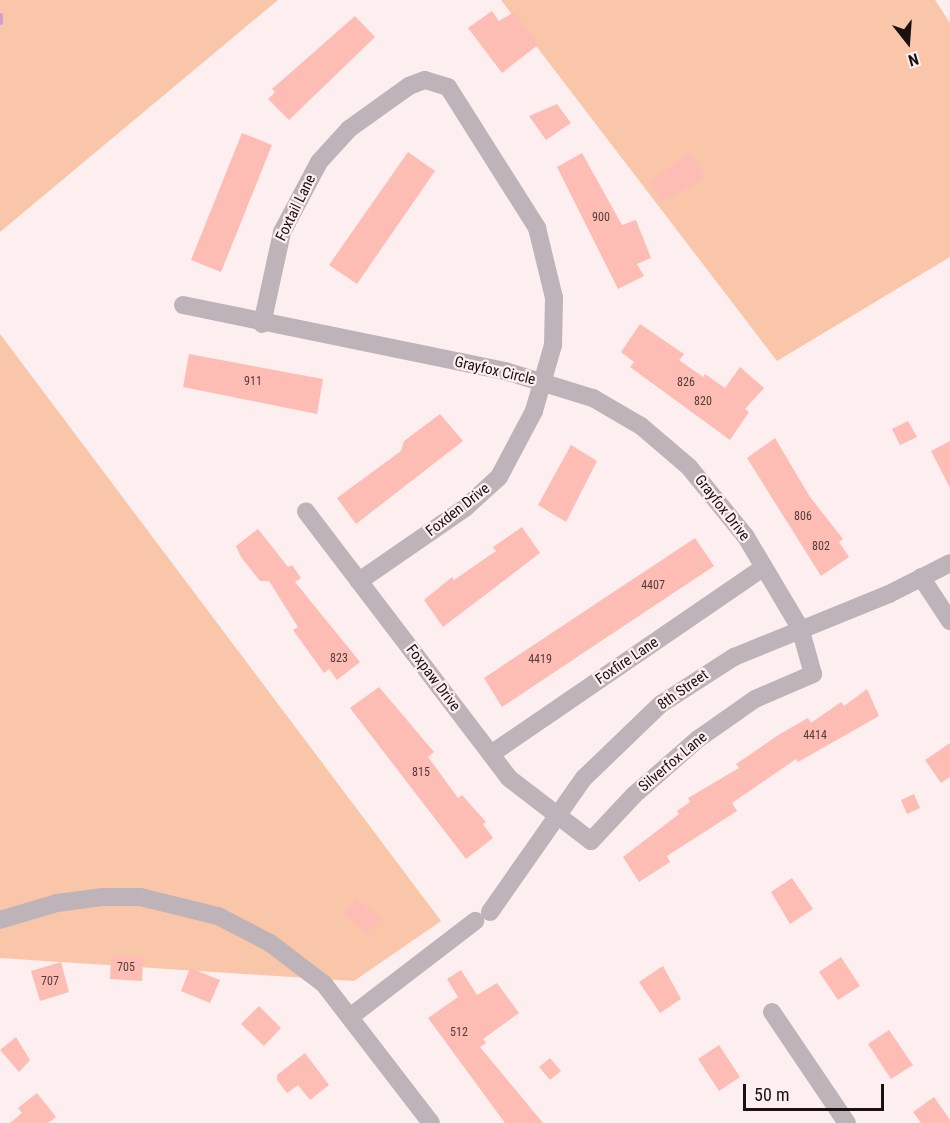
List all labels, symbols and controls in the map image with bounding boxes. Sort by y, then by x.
north arrow [878,12,938,72]
text: N [906,49,921,70]
street label: Foxtail Lane [272,172,320,244]
house number: 900 [592,211,610,225]
street label: Grayfox Circle [453,353,537,389]
house number: 911 [244,375,262,389]
house number: 826 [677,376,695,390]
house number: 820 [694,395,712,409]
street label: Grayfox Drive [691,471,753,545]
street label: Foxden Drive [423,480,493,540]
house number: 806 [794,510,812,524]
house number: 802 [812,540,830,554]
house number: 4407 [641,579,665,593]
street label: Foxfire Lane [592,633,662,689]
street label: Foxpaw Drive [402,641,464,715]
house number: 823 [330,652,348,666]
house number: 4419 [528,653,552,667]
street label: 8th Street [654,666,712,714]
street label: Silverfox Lane [635,728,711,796]
house number: 4414 [803,729,827,743]
house number: 815 [412,766,430,780]
house number: 705 [117,961,135,975]
house number: 707 [41,975,59,989]
house number: 512 [450,1026,468,1040]
scale bar [746,1072,887,1110]
text: 50 m [754,1084,789,1105]

